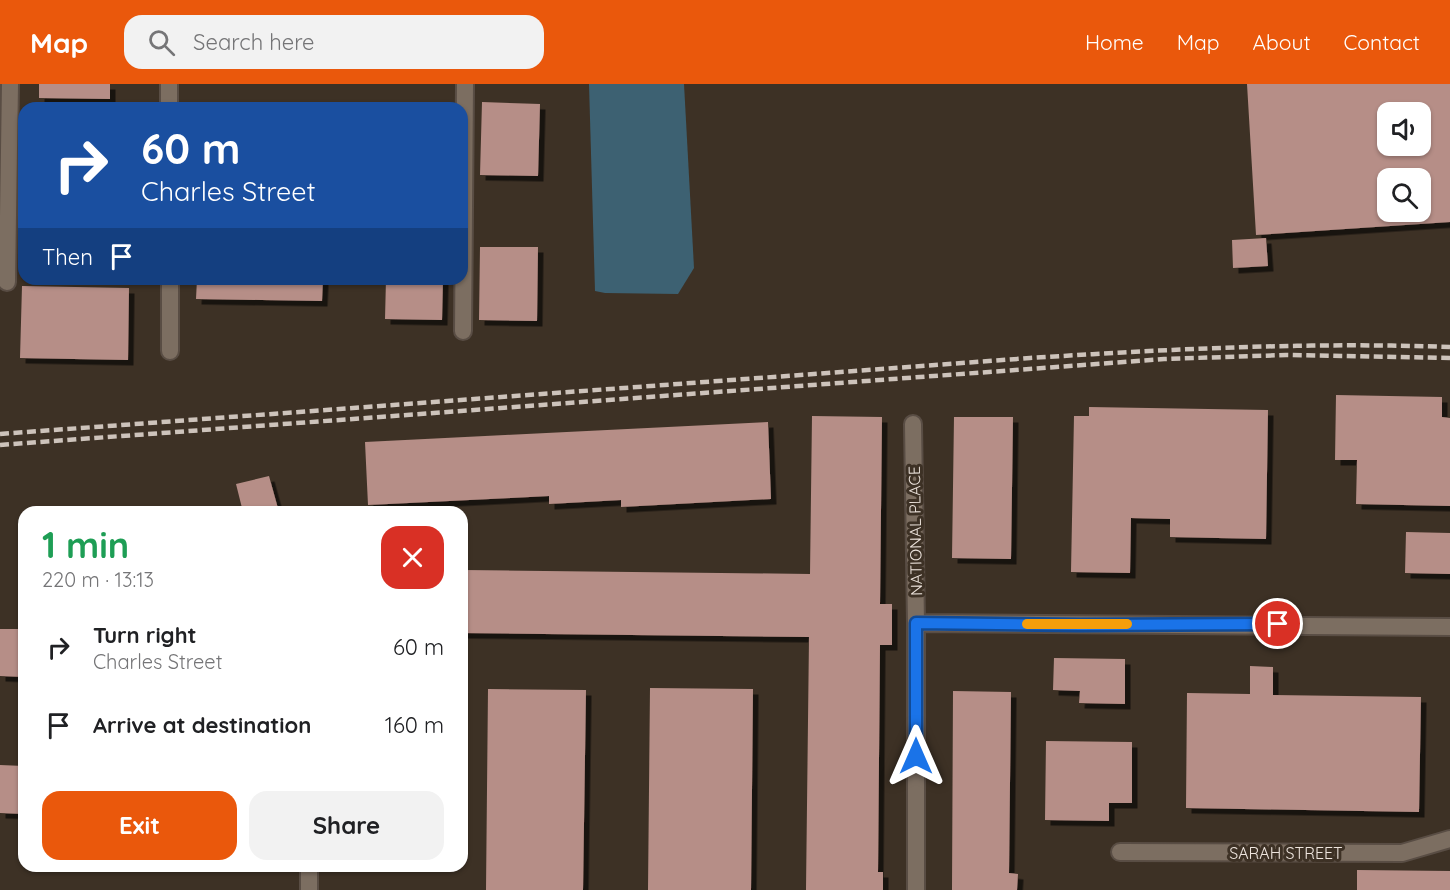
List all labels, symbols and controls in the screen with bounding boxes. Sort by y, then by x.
search box [124,15,544,69]
text: Map [30,25,88,60]
icon: search [145,26,178,59]
text: Search here [193,28,315,56]
text: Home [1085,29,1144,55]
text: Map [1177,29,1220,55]
text: About [1253,29,1311,55]
text: Contact [1344,29,1420,55]
map controls [1377,102,1431,222]
button: sound [1377,102,1431,156]
text: 60 m [141,122,241,175]
icon: right [42,126,120,204]
button: search [1377,168,1431,222]
text: Charles Street [141,174,316,208]
icon: arrive [105,240,138,273]
text: Then [42,243,93,271]
street label: NATIONAL PLACE [904,466,926,596]
text: 1 min [42,522,129,567]
button: close [381,526,444,589]
text: 220 m · 13:13 [42,567,154,592]
pin [1252,598,1303,649]
icon: arrive [1261,607,1294,640]
text: Turn right [93,621,197,649]
icon: right [42,631,75,664]
text: 60 m [393,633,444,661]
text: Charles Street [93,649,222,674]
icon: arrive [42,709,75,742]
text: Arrive at destination [93,711,311,739]
text: 160 m [385,711,444,739]
position arrow [884,724,948,788]
button: Exit [42,791,237,860]
button: Share [249,791,444,860]
street label: SARAH STREET [1229,843,1343,863]

